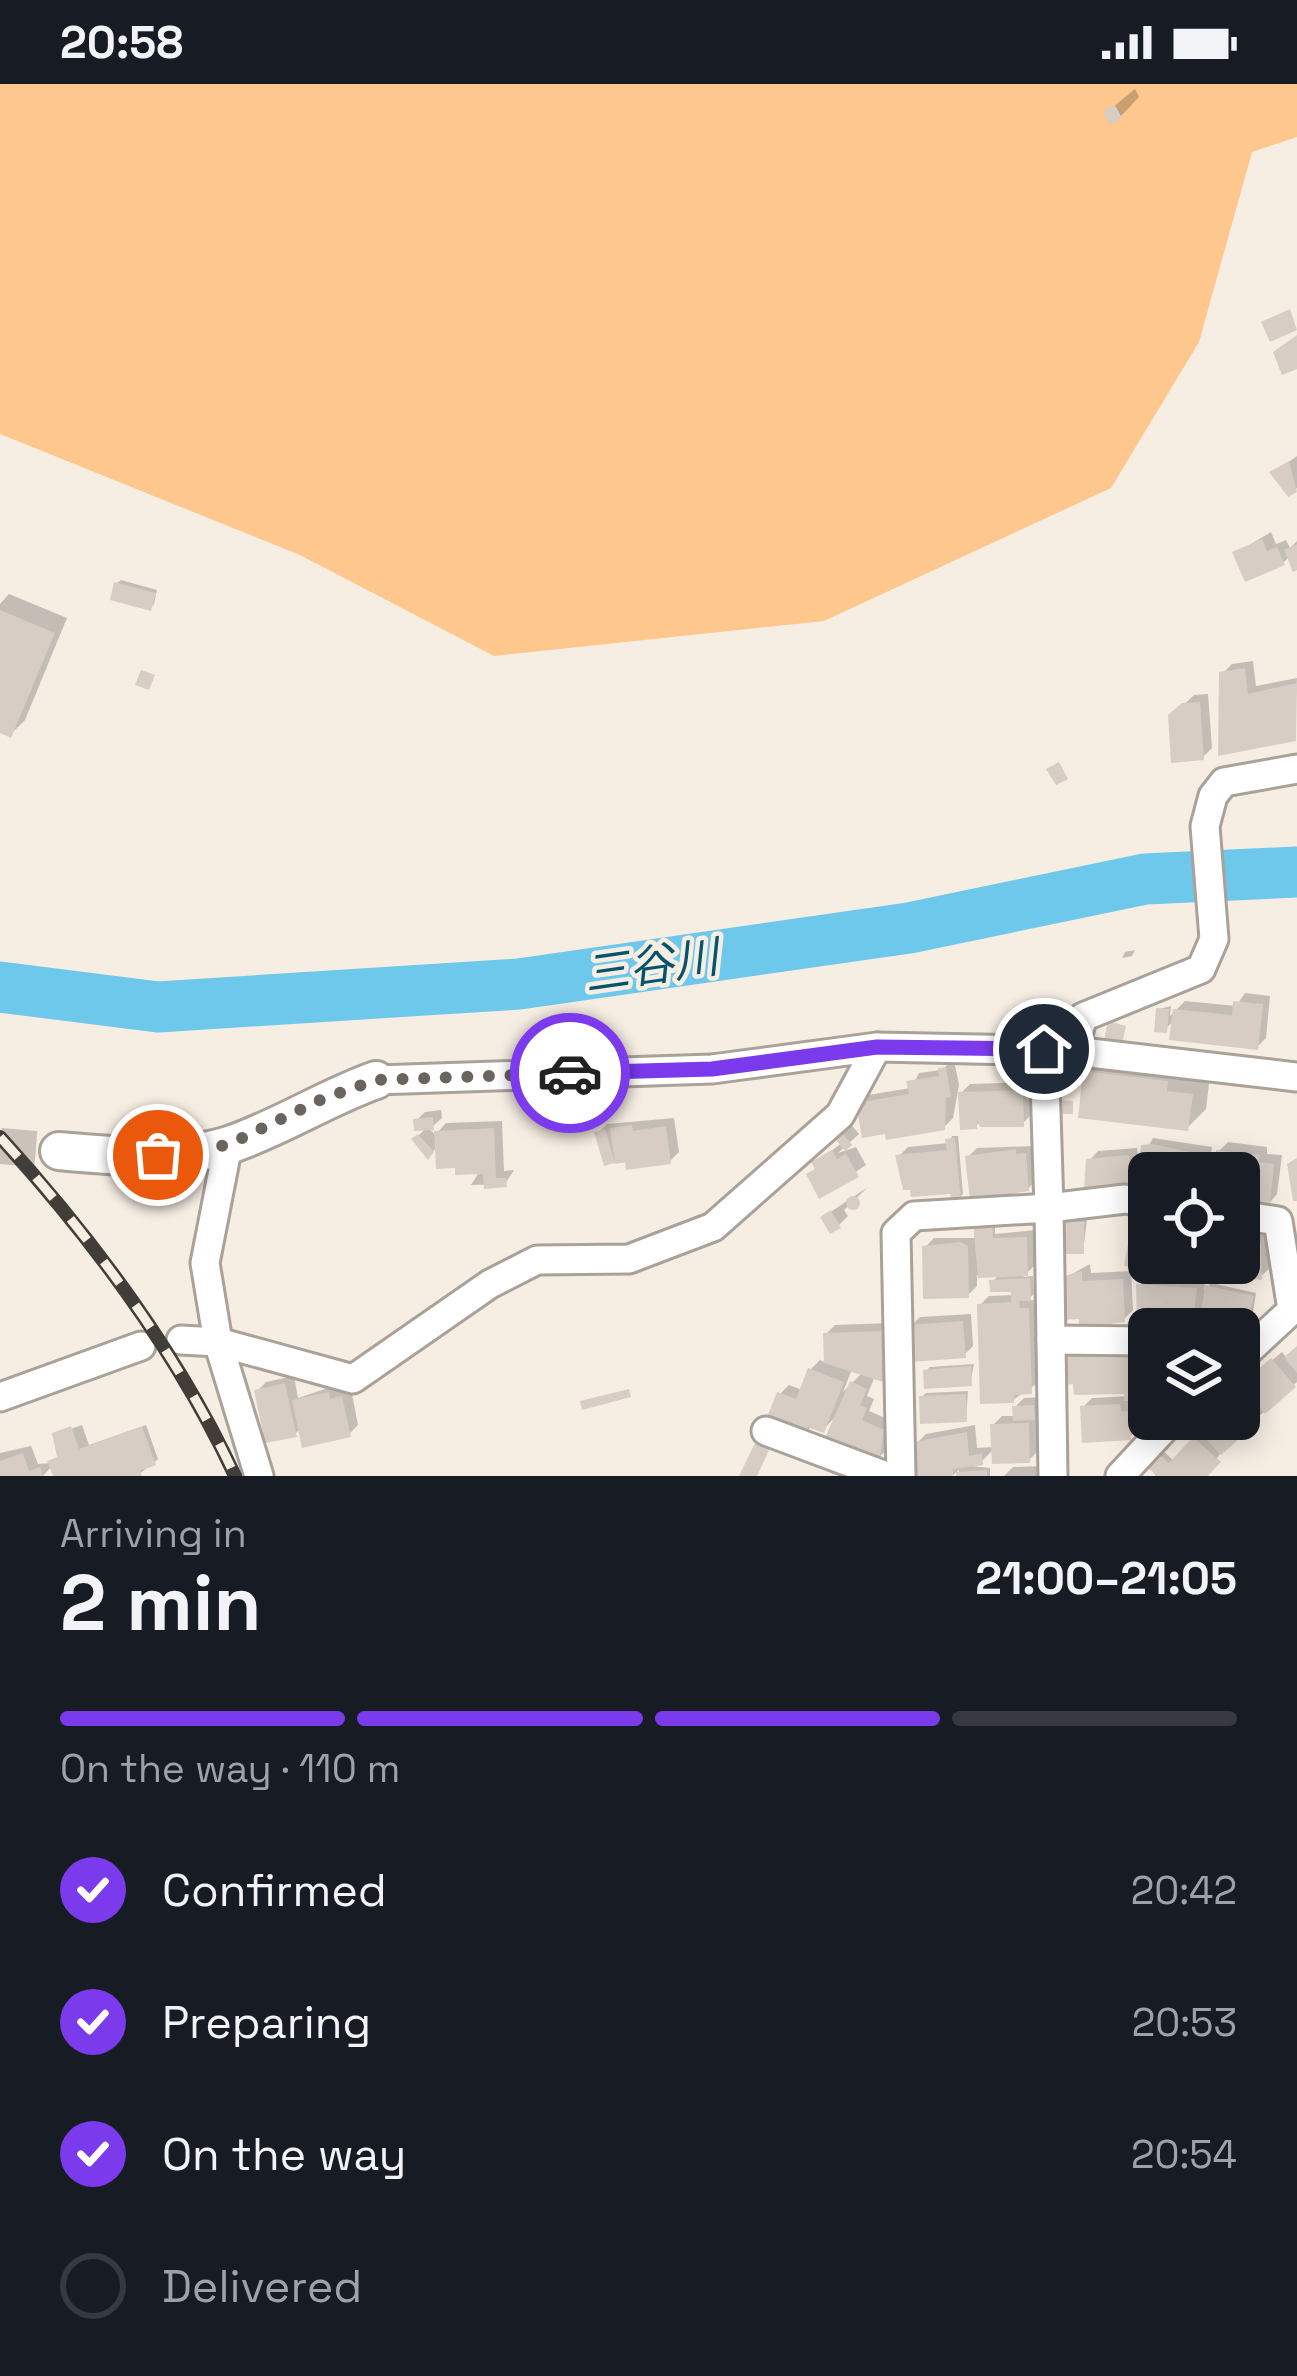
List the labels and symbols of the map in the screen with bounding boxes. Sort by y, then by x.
water label: 三谷川 [580,927,726,1003]
pin [993,998,1095,1100]
courier [510,1013,630,1133]
pin [107,1104,209,1206]

